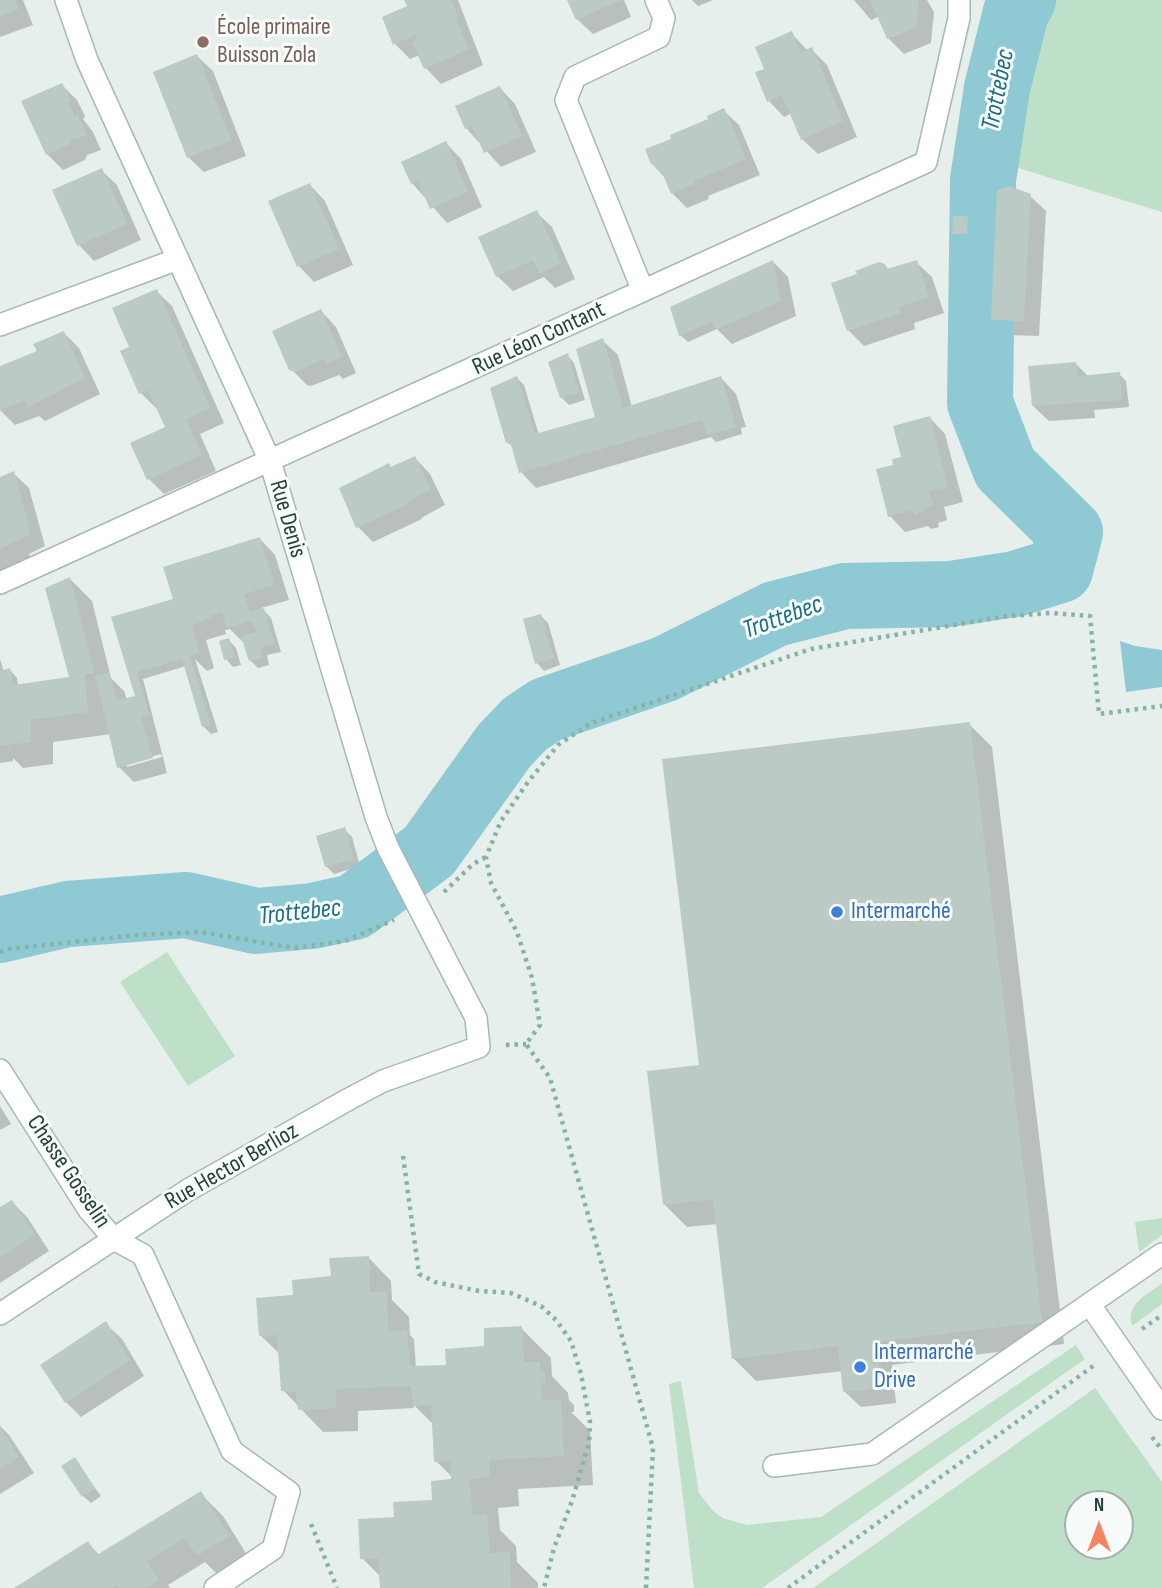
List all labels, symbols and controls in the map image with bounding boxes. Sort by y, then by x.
place label: École primaire Buisson Zola [217,14,331,70]
marker: École primaire Buisson Zola [195,34,211,50]
water label: Trottebec [976,47,1022,133]
street label: Rue Léon Contant [468,296,610,382]
street label: Rue Denis [262,477,312,561]
water label: Trottebec [739,589,827,647]
water label: Trottebec [257,893,343,933]
place label: Intermarché [851,898,951,926]
marker: Intermarché [829,904,845,920]
street label: Chasse Gosselin [20,1110,116,1234]
street label: Rue Hector Berlioz [160,1117,304,1217]
place label: Intermarché Drive [874,1339,974,1395]
marker: Intermarché Drive [852,1359,868,1375]
north arrow [1064,1490,1134,1560]
text: N [1094,1494,1104,1517]

